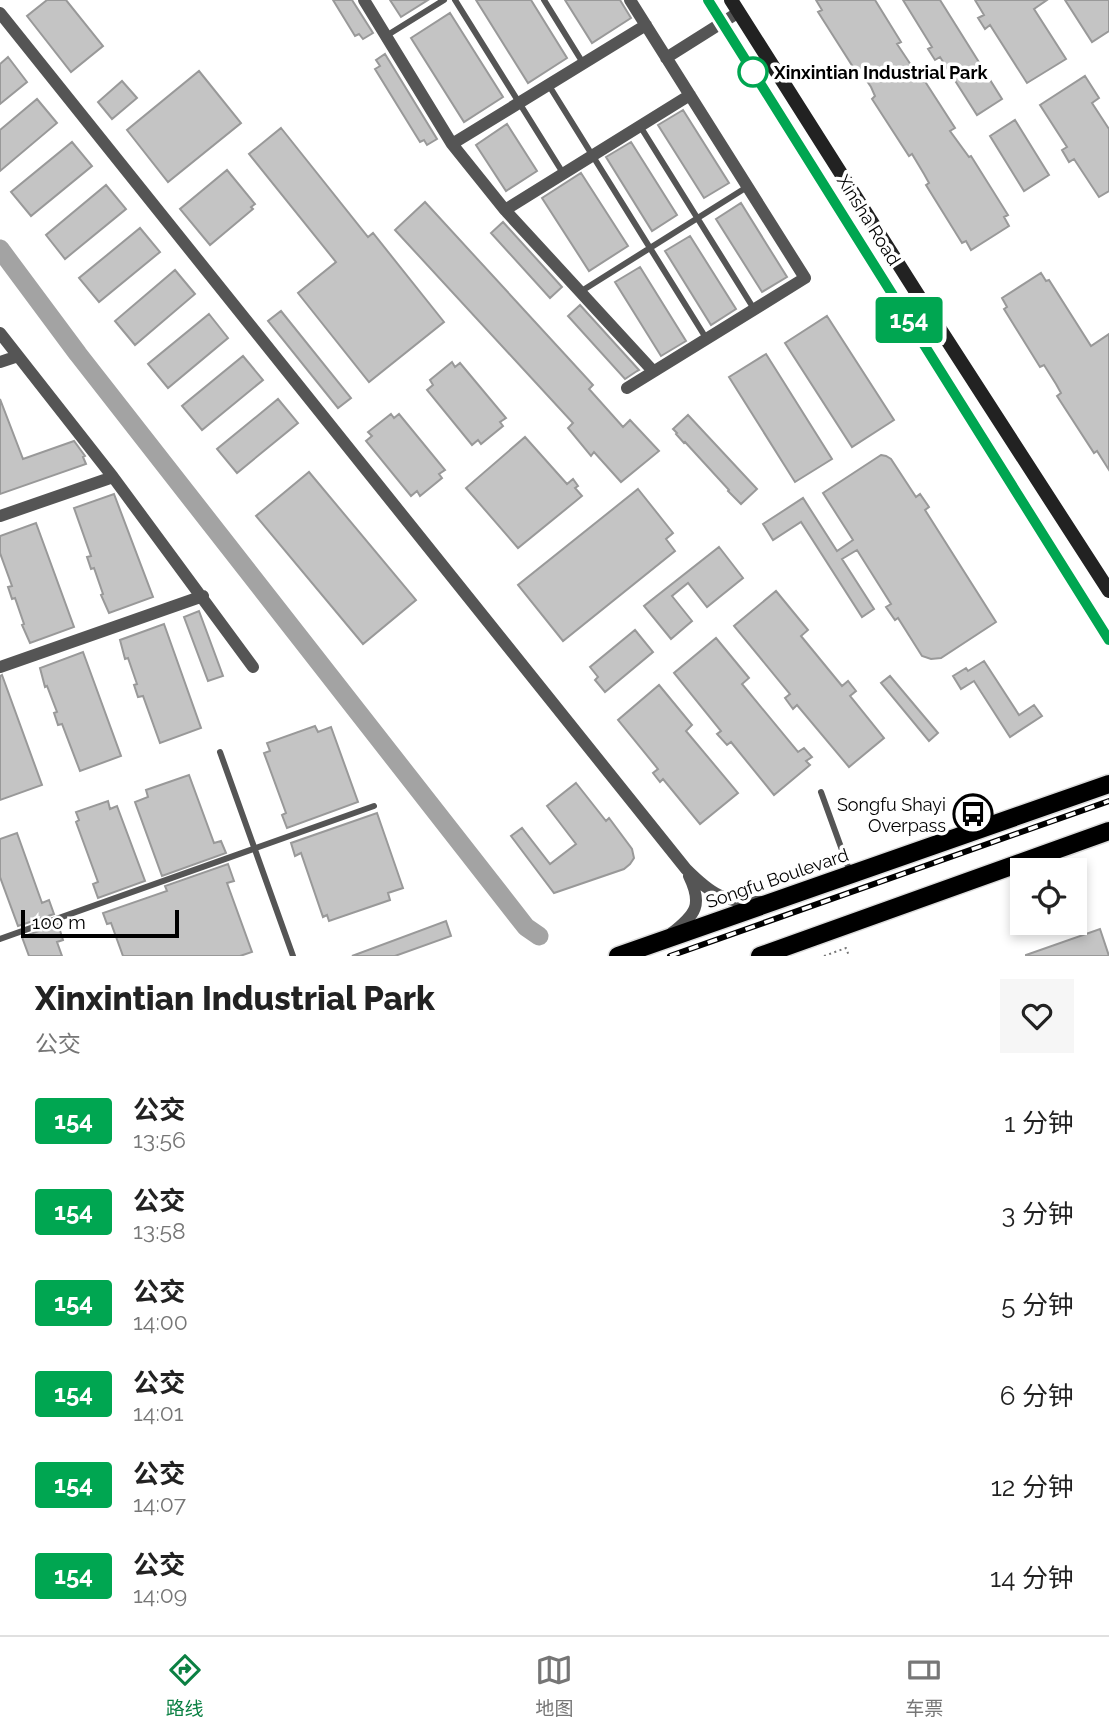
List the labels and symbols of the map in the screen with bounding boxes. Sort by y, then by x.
marker: Xinxintian Industrial Park [738,57,768,87]
place label: Xinxintian Industrial Park [773,62,988,83]
street label: Xinsha Road [833,171,905,269]
line badge: 154 [869,297,949,343]
bus stop icon: Songfu Shayi Overpass [952,793,994,835]
place label: Songfu Shayi Overpass [837,794,946,836]
street label: Songfu Boulevard [703,844,851,912]
scale bar [21,907,178,939]

